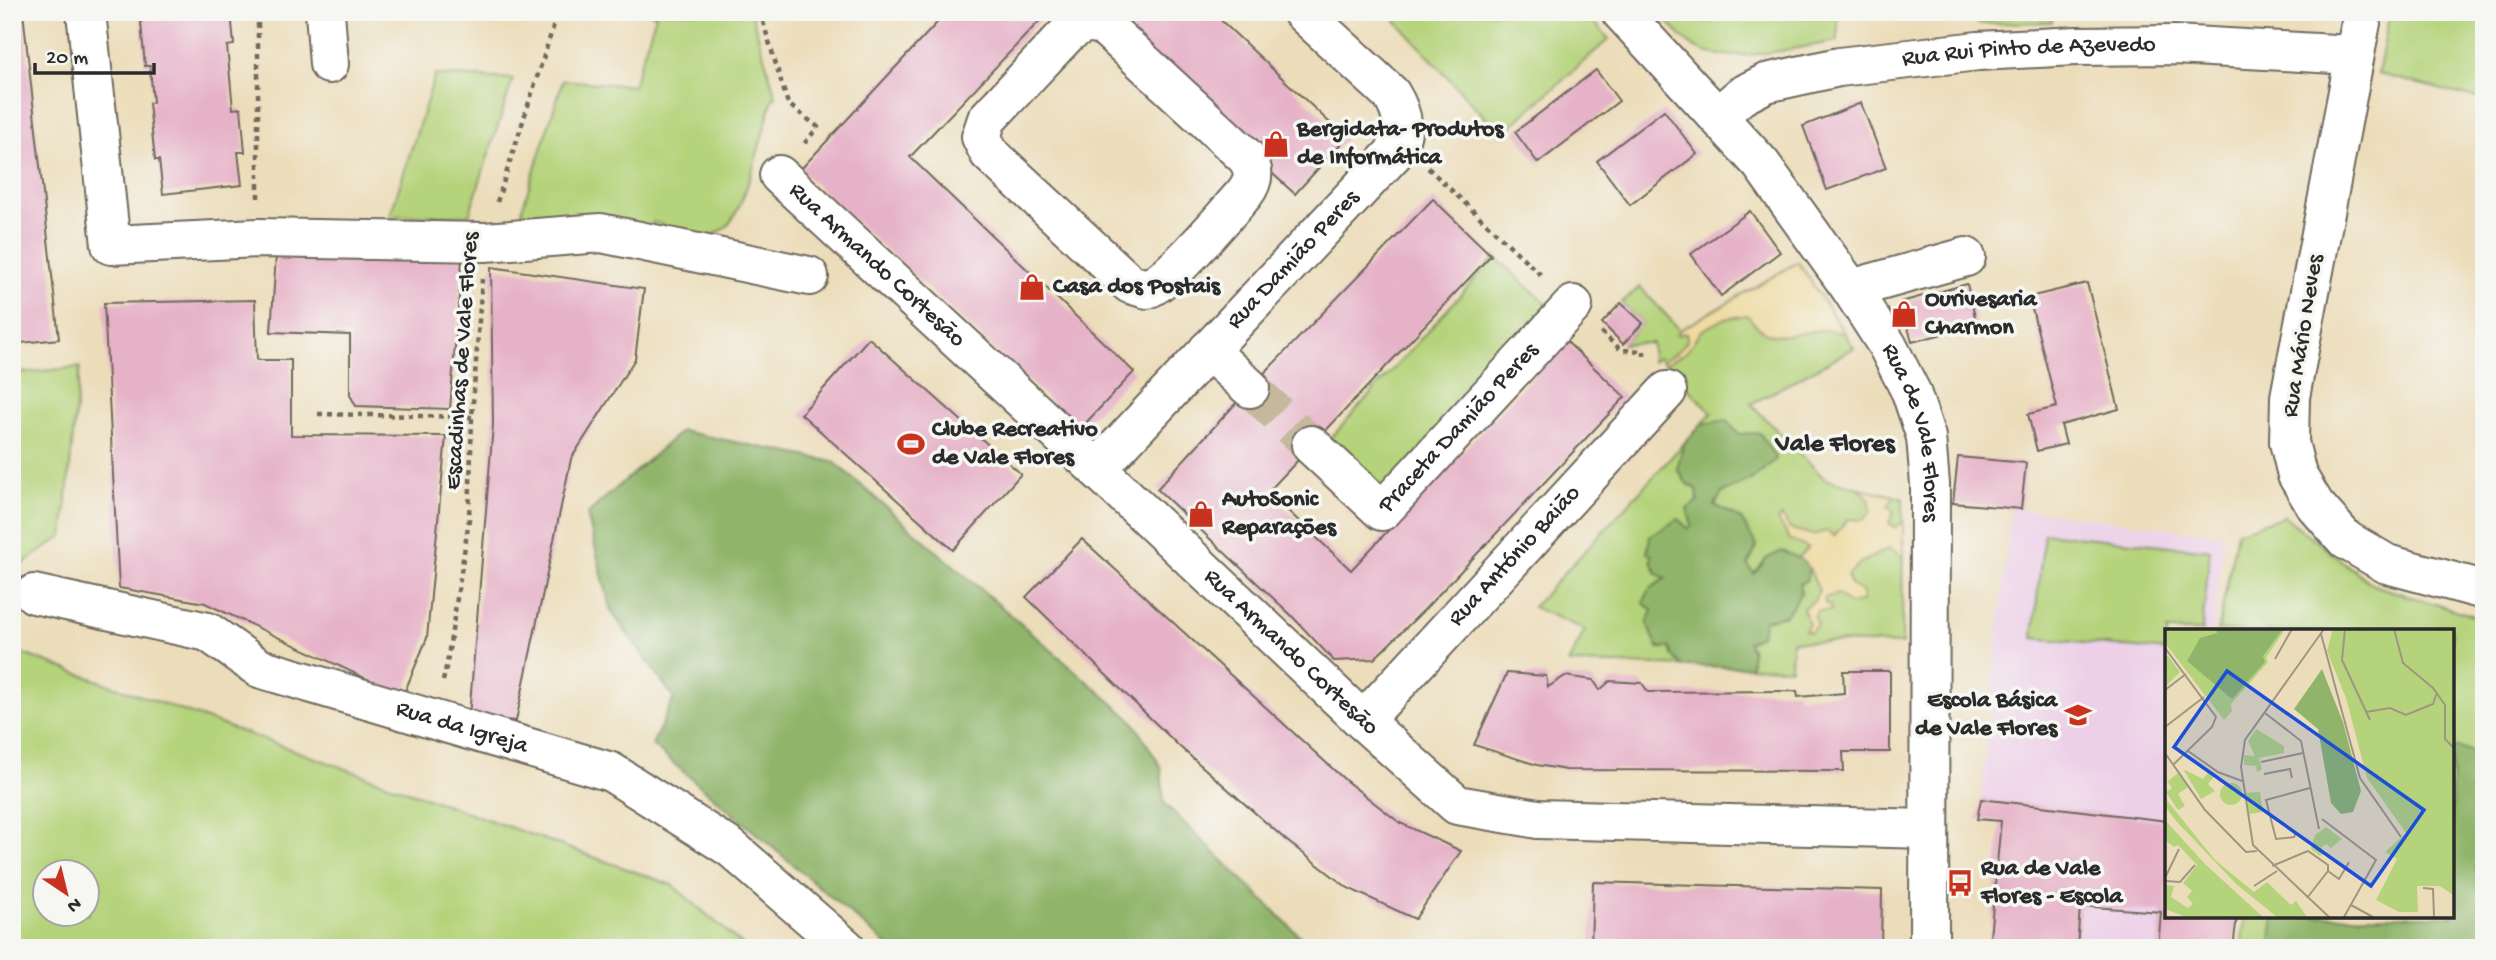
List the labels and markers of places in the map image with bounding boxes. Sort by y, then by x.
place label: Bergidata- Produtos de Informática [1296,116,1505,173]
shop icon: Bergidata- Produtos de Informática [1261,129,1291,159]
shop icon: Casa dos Postais [1017,272,1047,302]
place label: Casa dos Postais [1053,273,1221,302]
place label: Ourivesaria Charmon [1925,286,2038,343]
shop icon: Ourivesaria Charmon [1889,299,1919,329]
place label: Clube Recreativo de Vale Flores [932,416,1098,473]
sports icon: Clube Recreativo de Vale Flores [896,429,926,459]
place label: AutoSonic Reparações [1221,486,1337,543]
shop icon: AutoSonic Reparações [1186,499,1216,529]
place label: Escola Básica de Vale Flores [1915,687,2059,744]
school or university icon: Escola Básica de Vale Flores [2063,700,2093,730]
place label: Rua de Vale Flores - Escola [1980,855,2124,912]
bus stop icon: Rua de Vale Flores - Escola [1945,868,1975,898]

